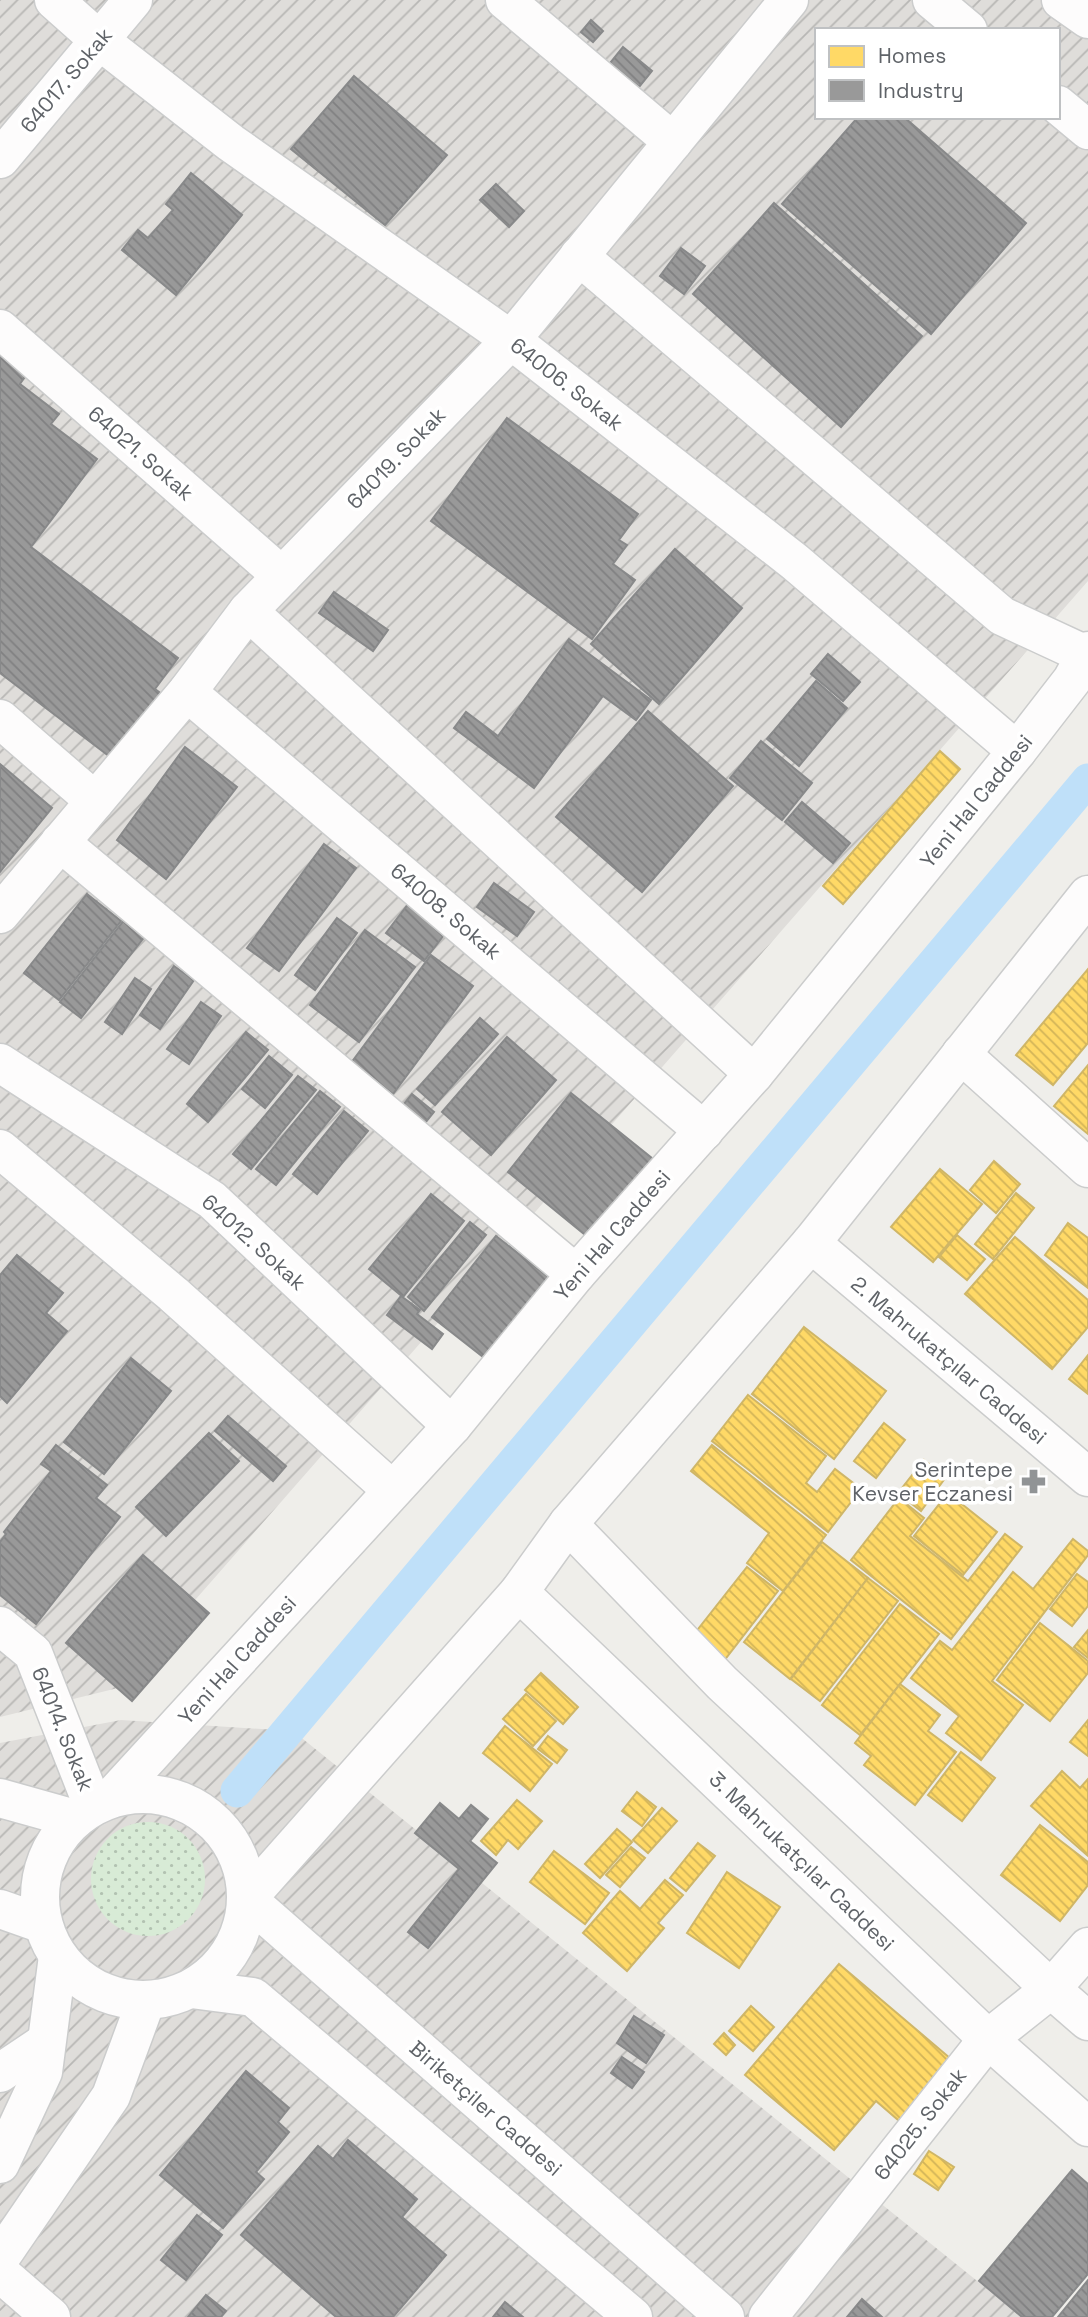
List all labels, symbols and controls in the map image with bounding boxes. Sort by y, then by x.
street label: 64017. Sokak [14,22,118,138]
legend [815,28,1060,119]
text: Homes [878,42,946,69]
text: Industry [878,77,964,104]
street label: 64006. Sokak [505,331,629,437]
street label: 64021. Sokak [83,400,199,506]
street label: 64019. Sokak [341,401,451,515]
street label: Yeni Hal Caddesi [914,729,1038,873]
street label: 64008. Sokak [385,857,507,965]
street label: Yeni Hal Caddesi [548,1164,676,1306]
street label: 64012. Sokak [196,1188,312,1296]
street label: 2. Mahrukatçılar Caddesi [846,1270,1052,1450]
place label: Serintepe Kevser Eczanesi [852,1456,1013,1507]
pharmacy icon: Serintepe Kevser Eczanesi [1019,1467,1047,1495]
street label: Yeni Hal Caddesi [172,1590,302,1730]
street label: 64014. Sokak [26,1663,100,1795]
street label: 3. Mahrukatçılar Caddesi [704,1765,900,1957]
street label: Biriketçiler Caddesi [404,2034,568,2182]
street label: 64025. Sokak [868,2063,972,2185]

